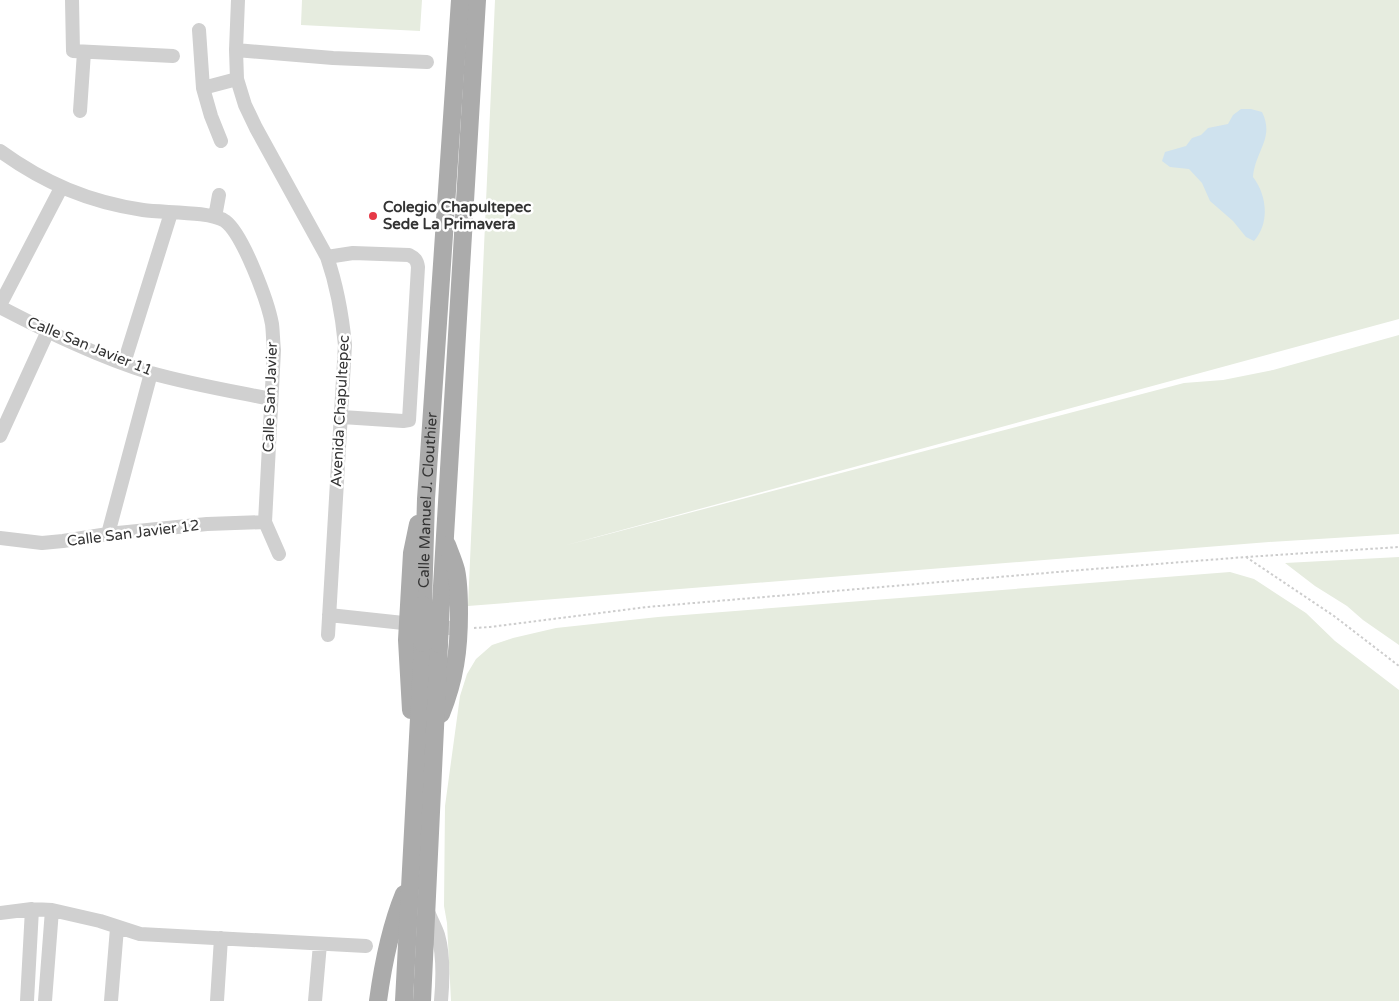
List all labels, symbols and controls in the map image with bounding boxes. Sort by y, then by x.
place label: Colegio Chapultepec Sede La Primavera [383,198,531,233]
marker: Colegio Chapultepec Sede La Primavera [367,210,379,222]
street label: Calle San Javier 11 [25,313,155,379]
street label: Avenida Chapultepec [327,335,353,487]
street label: Calle San Javier [259,341,281,453]
street label: Calle Manuel J. Clouthier [414,411,441,588]
street label: Calle San Javier 12 [66,516,200,550]

